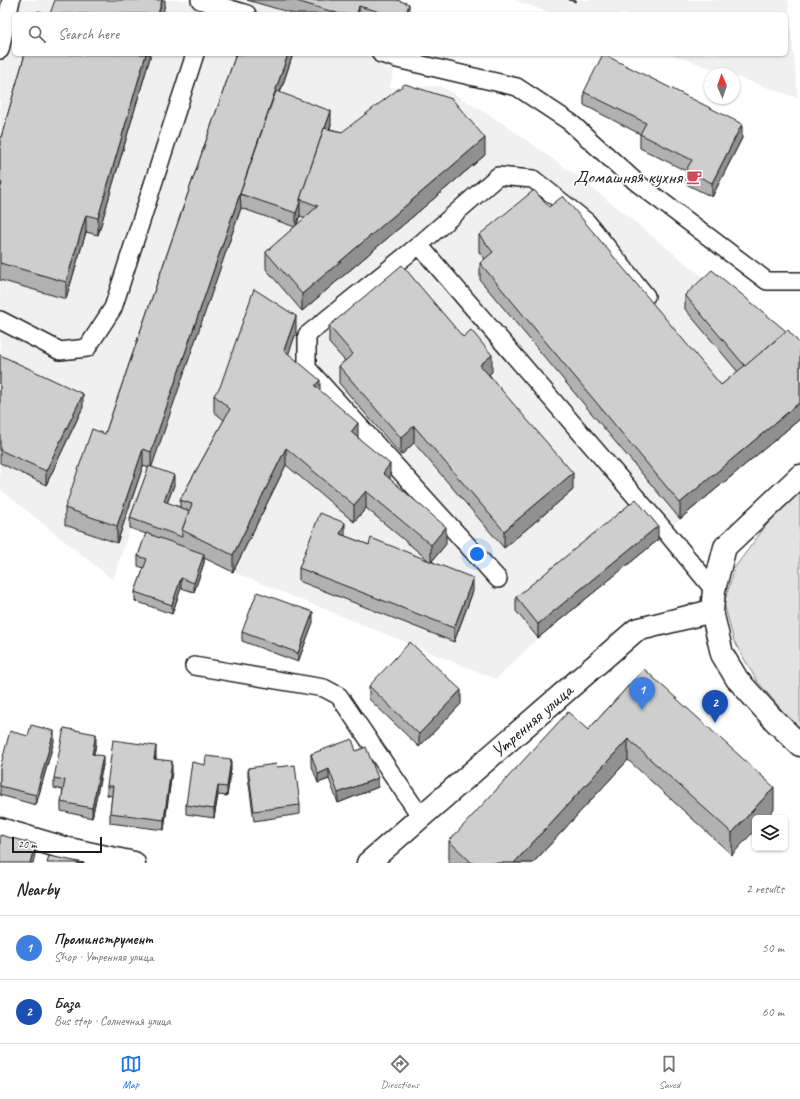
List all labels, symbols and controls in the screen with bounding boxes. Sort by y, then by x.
search box [12,12,788,56]
icon: search [26,23,48,45]
text: Search here [58,25,119,44]
north arrow [704,68,740,104]
place label: Домашняя кухня [574,165,683,189]
cafe icon: Домашняя кухня [685,168,703,186]
your location [467,544,487,564]
pin: 1 [629,677,655,710]
street label: Утренняя улица [486,678,579,763]
pin: 2 [702,690,728,723]
map controls [752,815,788,851]
button: layers [752,815,788,851]
scale bar [12,835,102,854]
text: 20 m [18,837,37,851]
text: Nearby [16,879,59,900]
text: 2 results [746,881,784,897]
text: Проминструмент [54,930,153,949]
text: 1 [26,940,32,956]
text: 50 m [762,940,784,956]
text: Shop · Утренняя улица [54,949,153,965]
text: База [54,994,80,1013]
text: 2 [26,1004,32,1020]
text: 60 m [762,1004,784,1020]
text: Bus stop · Солнечная улица [54,1013,171,1029]
tab: Map [120,1053,142,1091]
tab: Directions [381,1053,419,1091]
tab: Saved [658,1053,680,1091]

